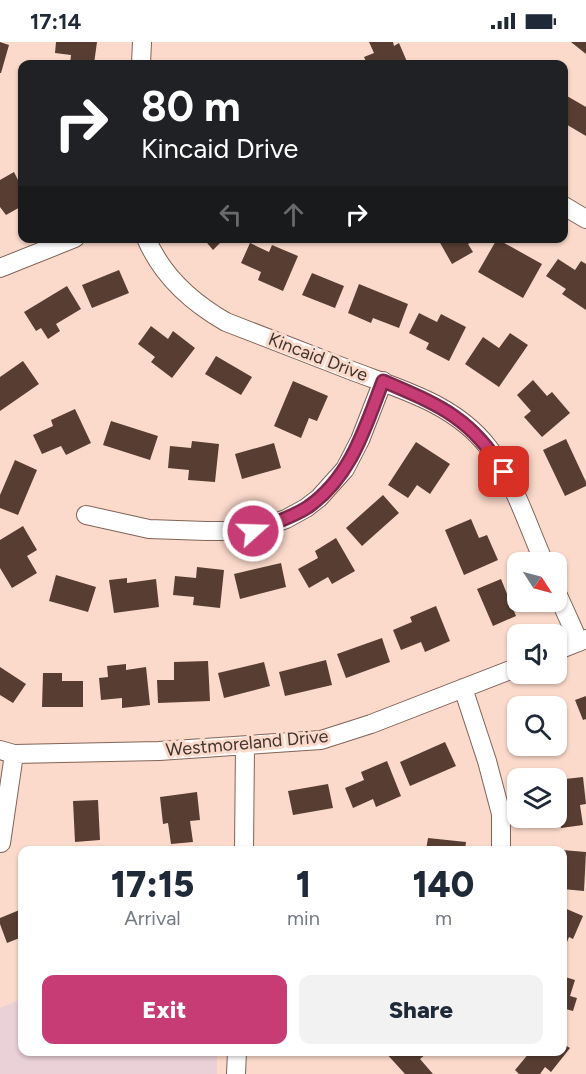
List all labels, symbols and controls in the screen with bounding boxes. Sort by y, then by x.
text: 17:14 [30,8,81,35]
text: 80 m [141,81,241,132]
icon: right [42,84,120,162]
text: Kincaid Drive [141,132,298,165]
icon: left [214,198,247,231]
icon: ahead [277,198,310,231]
icon: right [340,198,373,231]
street label: Kincaid Drive [265,328,371,386]
pin [478,446,529,497]
icon: arrive [487,455,520,488]
position arrow [221,499,285,563]
north arrow [507,552,567,612]
map controls [507,552,567,828]
button: sound [507,624,567,684]
button: search [507,696,567,756]
street label: Westmoreland Drive [165,725,329,761]
button: layers [507,768,567,828]
text: 17:15 [111,863,194,906]
text: 1 [296,863,311,906]
text: 140 [413,863,474,906]
text: Arrival [124,906,181,930]
text: min [287,906,320,930]
text: m [435,906,452,930]
button: Exit [42,975,287,1044]
button: Share [299,975,543,1044]

